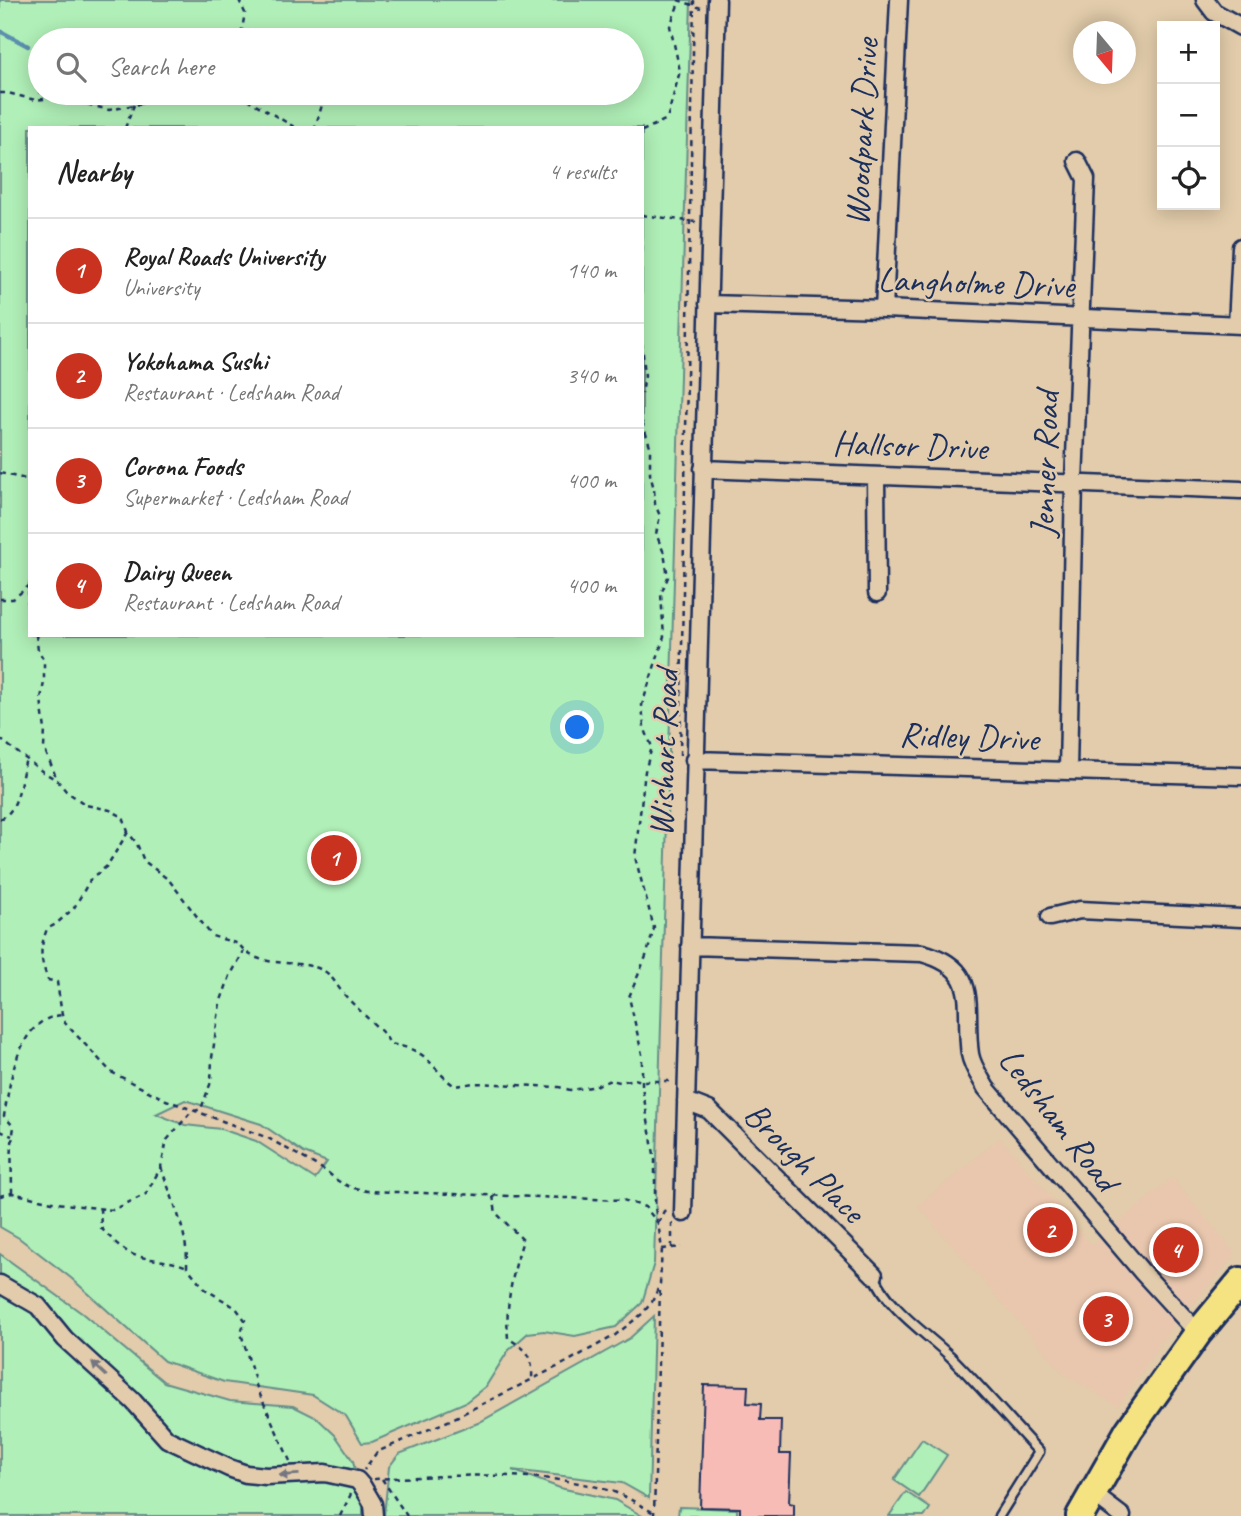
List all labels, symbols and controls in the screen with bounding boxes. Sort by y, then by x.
north arrow [1073,21,1136,84]
map controls [1157,21,1220,210]
button: + [1157,21,1220,84]
search box [28,28,644,105]
street label: Woodpark Drive [834,35,889,227]
icon: search [52,48,90,86]
text: Search here [108,50,214,83]
button: − [1157,84,1220,147]
button: locate [1157,147,1220,210]
text: Nearby [56,153,132,191]
text: 4 results [549,157,616,186]
text: Royal Roads University [123,240,324,273]
text: 1 [74,256,84,285]
text: 140 m [567,256,616,285]
street label: Langholme Drive [877,257,1078,309]
text: University [123,273,200,302]
text: Yokohama Sushi [123,345,267,378]
text: 2 [74,361,84,390]
text: 340 m [567,361,616,390]
text: Restaurant · Ledsham Road [123,378,339,407]
street label: Jenner Road [1019,385,1070,540]
street label: Hallsor Drive [832,420,991,471]
text: Corona Foods [123,450,243,483]
text: 3 [74,466,84,495]
text: 400 m [567,466,616,495]
text: Supermarket · Ledsham Road [123,483,348,512]
text: Dairy Queen [123,555,231,588]
text: 4 [74,571,84,600]
text: 400 m [567,571,616,600]
text: Restaurant · Ledsham Road [123,588,339,617]
street label: Wishart Road [638,663,689,837]
your location [560,710,594,744]
street label: Ridley Drive [898,712,1042,762]
pin: 1 [311,832,357,884]
street label: Ledsham Road [989,1039,1132,1204]
street label: Brough Place [734,1092,877,1234]
pin: 2 [1027,1204,1073,1256]
pin: 4 [1153,1224,1199,1276]
pin: 3 [1083,1293,1129,1345]
one-way arrow [90,1361,108,1377]
one-way arrow [278,1469,300,1480]

